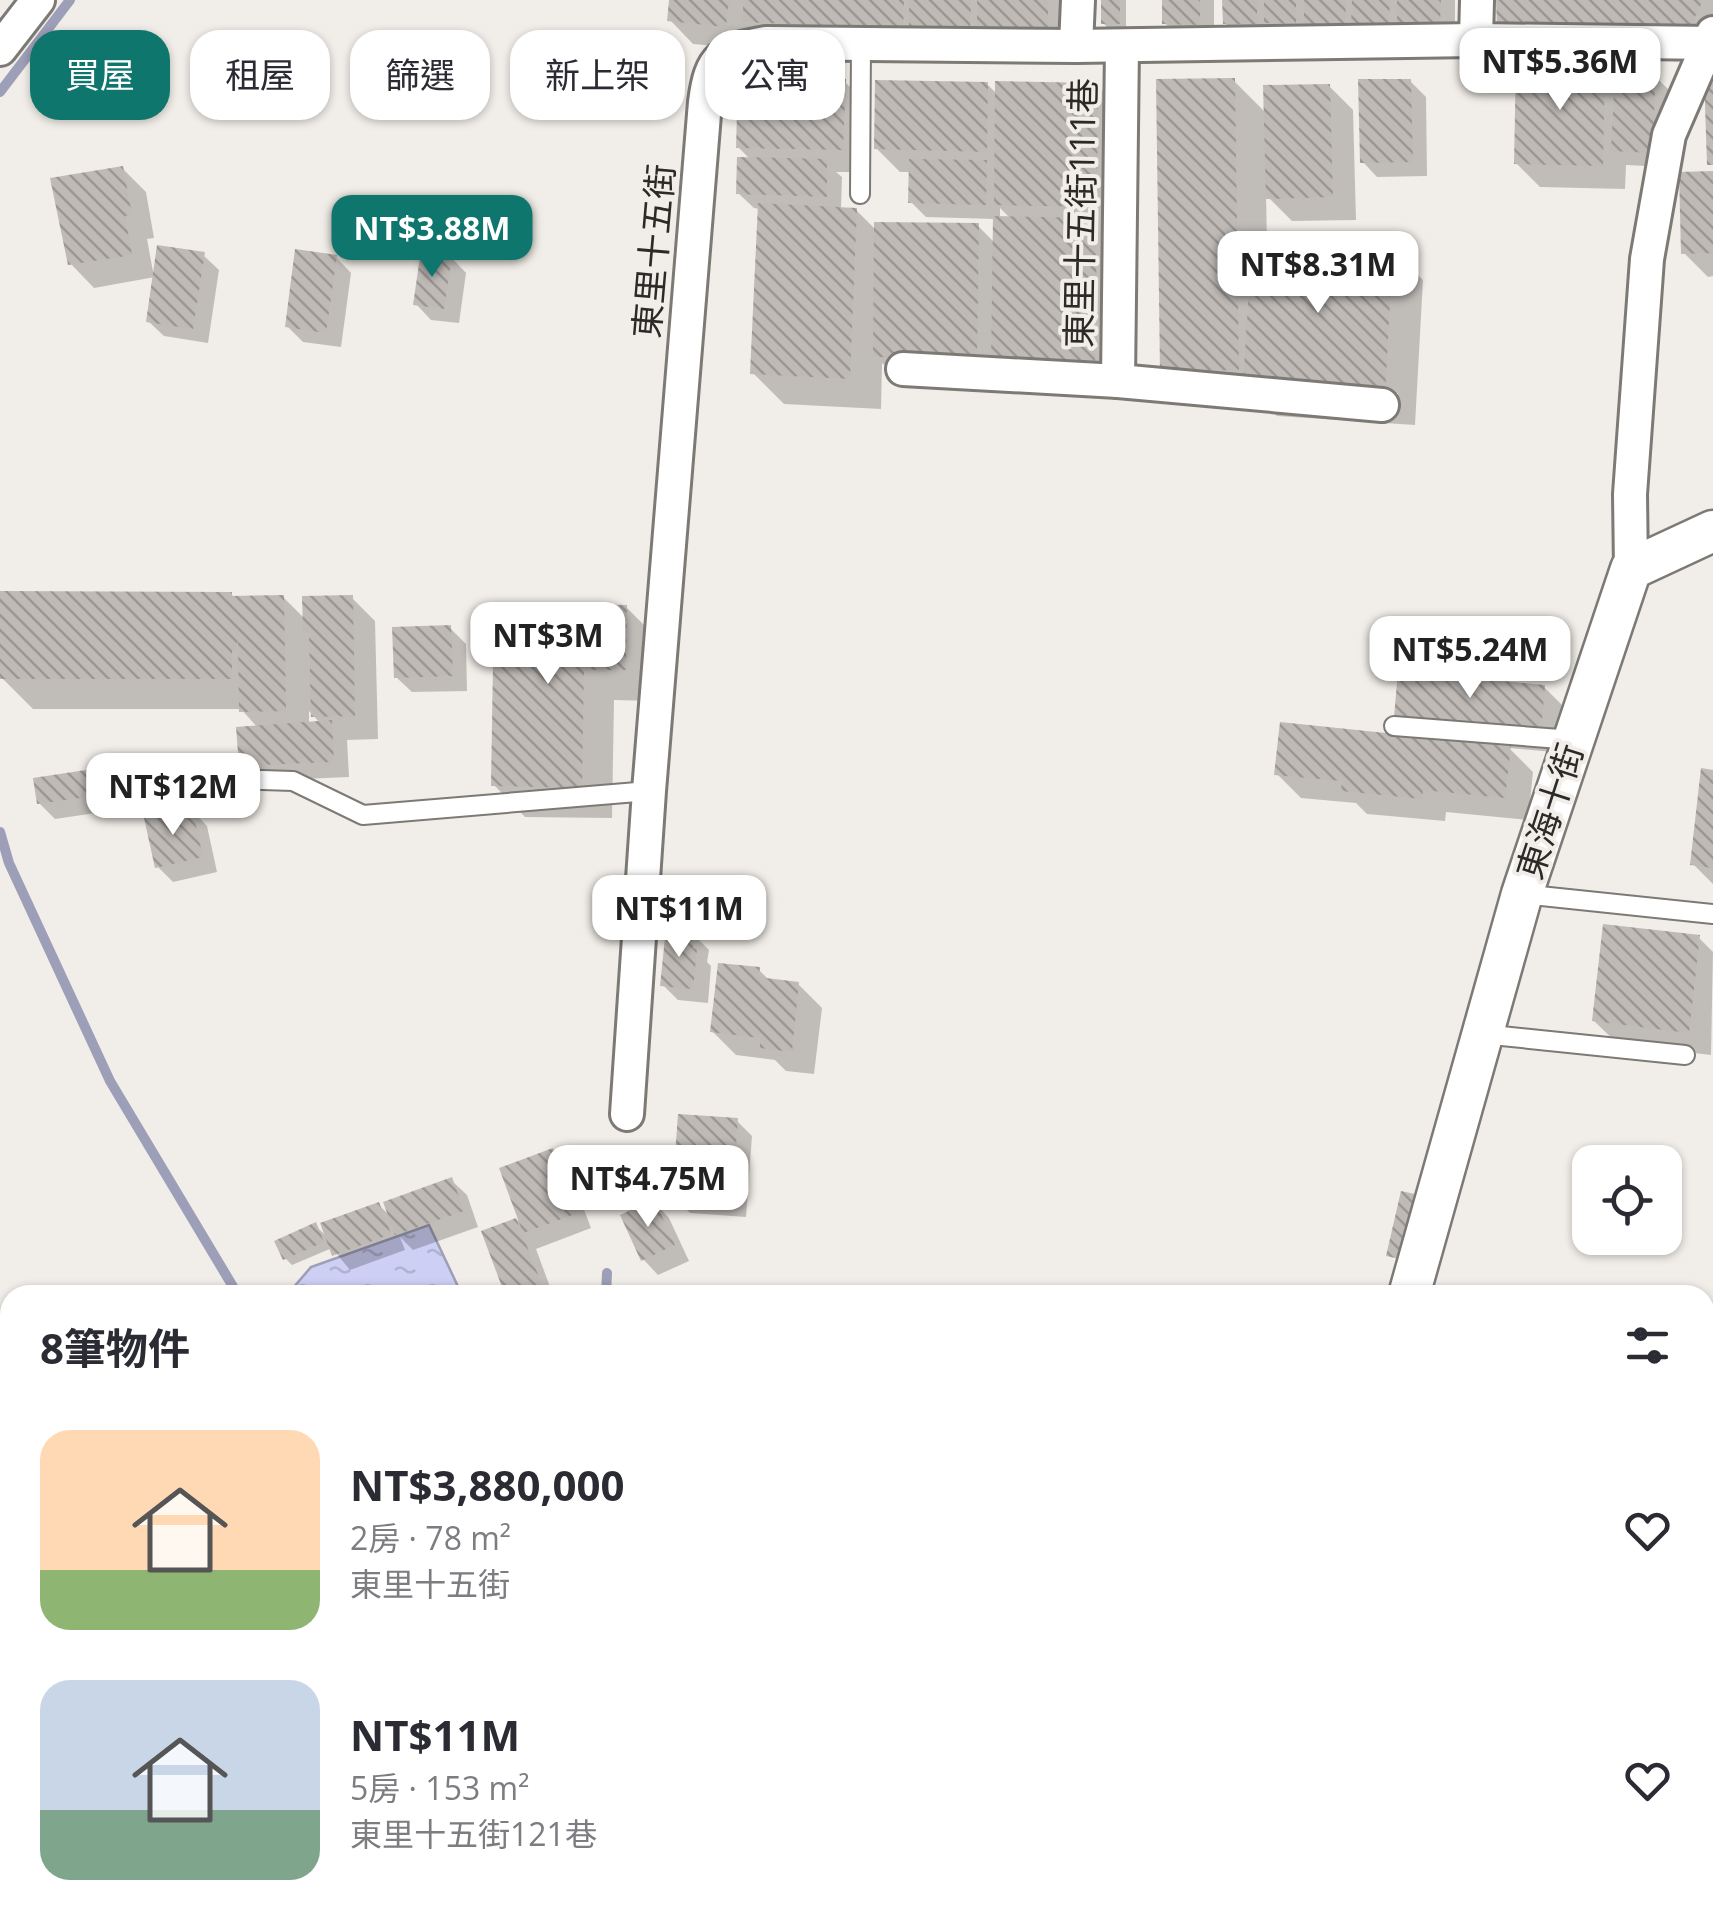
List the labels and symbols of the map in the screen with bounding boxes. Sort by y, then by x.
pin: NT$5.36M [1457,28,1663,113]
street label: 東里十五街111巷 [1054,78,1106,348]
street label: 東里十五街 [622,162,684,340]
pin: NT$3.88M [329,195,535,280]
pin: NT$8.31M [1215,231,1421,316]
pin: NT$3M [478,602,618,687]
pin: NT$5.24M [1367,616,1573,701]
street label: 東海十街 [1505,737,1593,885]
pin: NT$12M [92,753,254,838]
pin: NT$11M [598,875,760,960]
pin: NT$4.75M [545,1145,751,1230]

